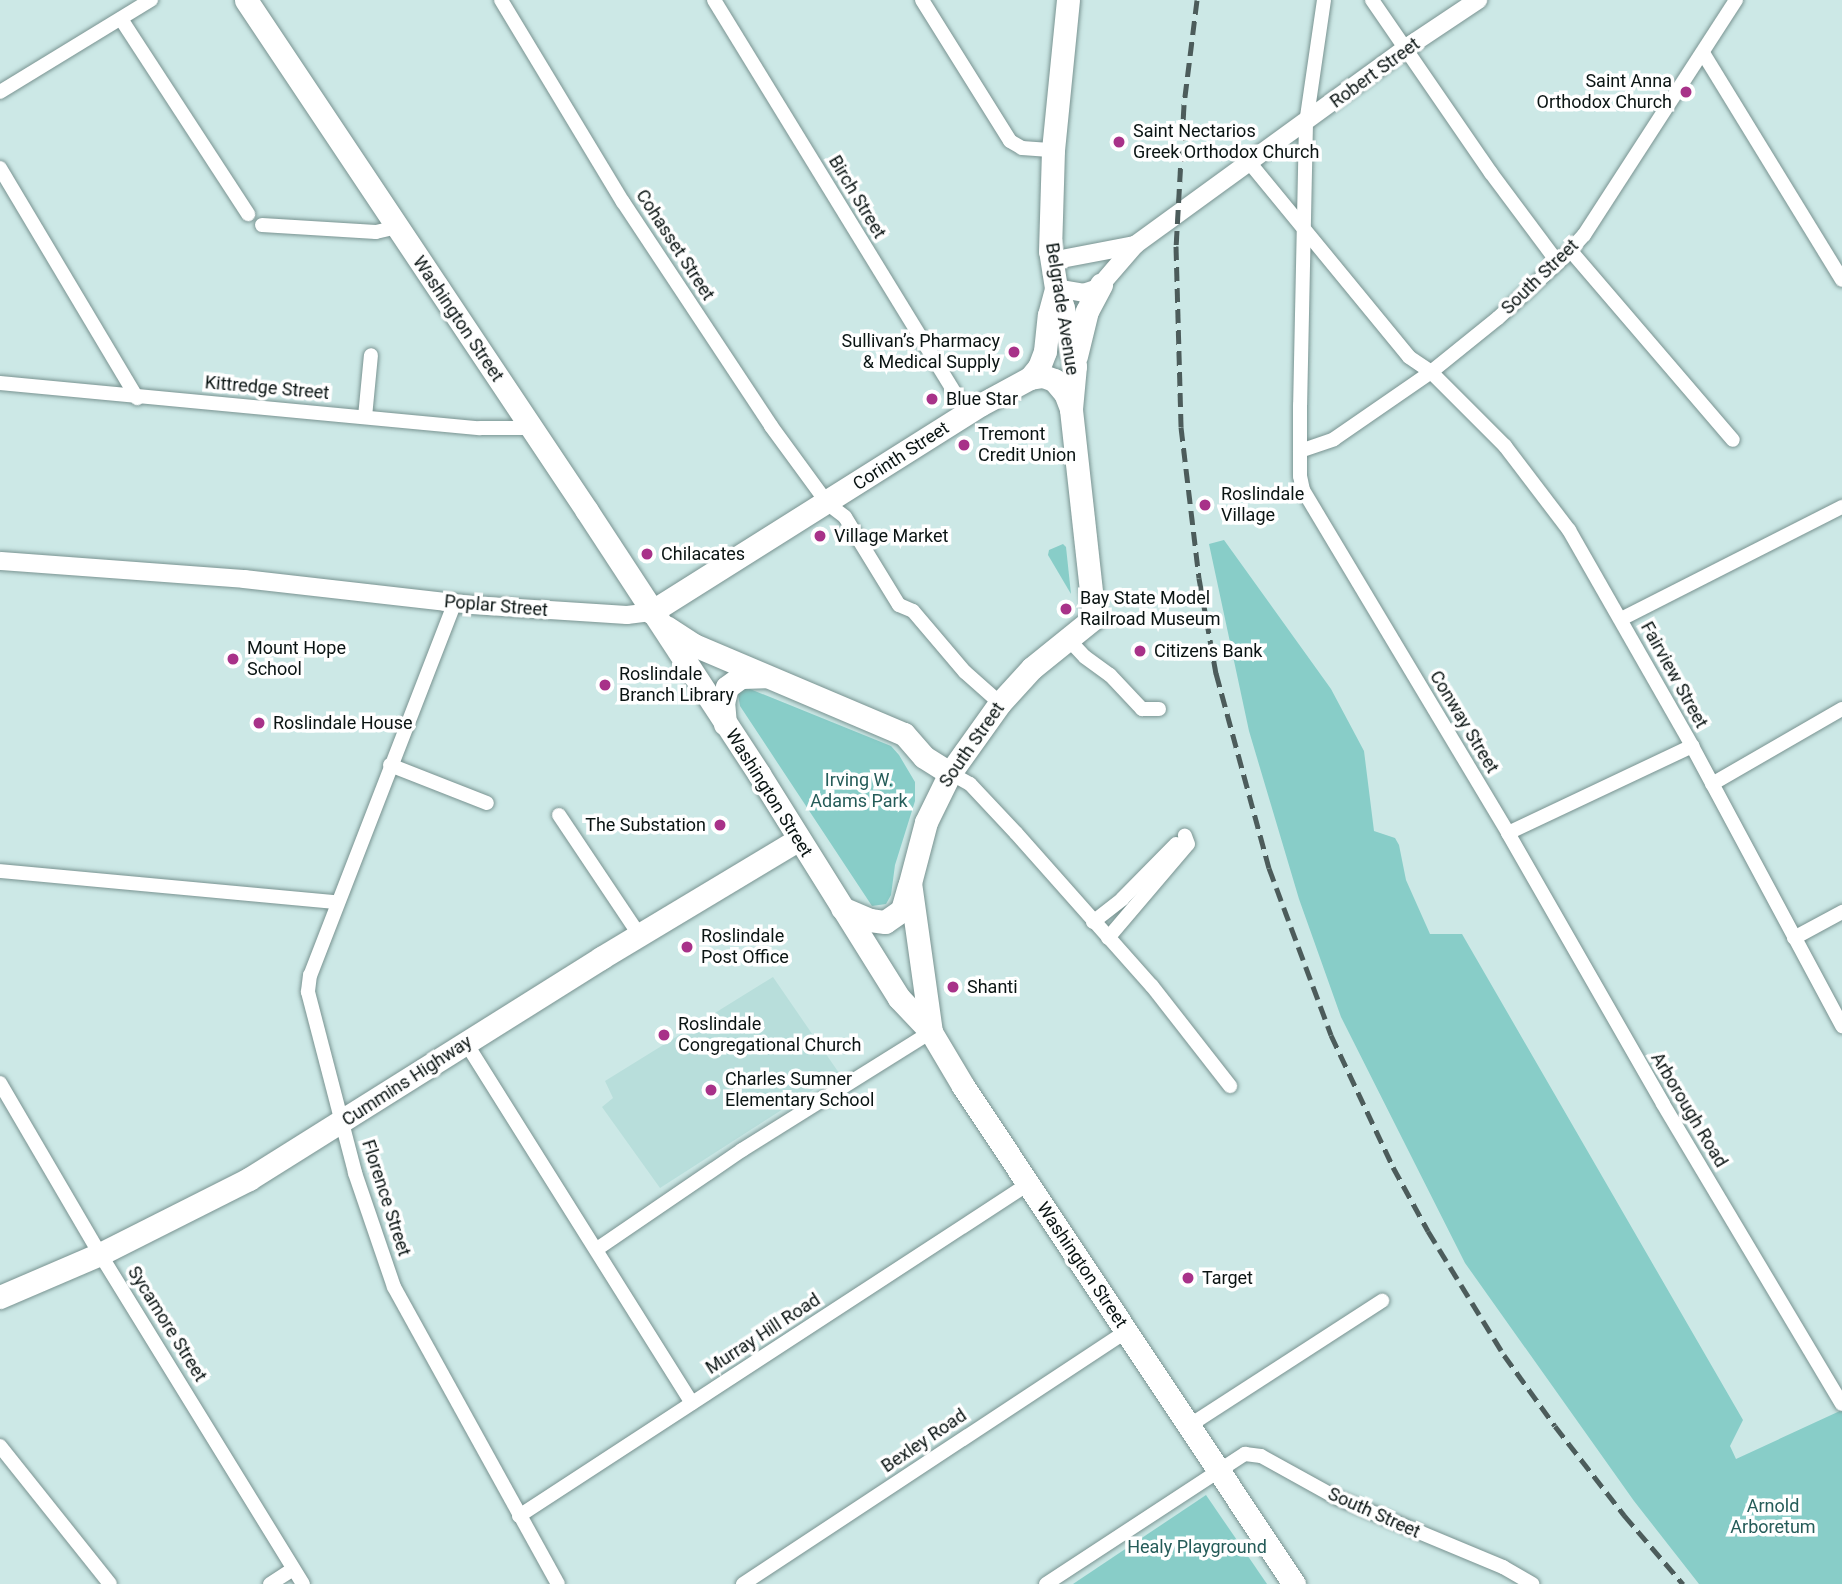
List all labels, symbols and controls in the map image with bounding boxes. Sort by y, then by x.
street label: Robert Street [1326,33,1424,113]
place label: Saint Anna Orthodox Church [1537,71,1672,114]
marker: Saint Anna Orthodox Church [1678,84,1694,100]
place label: Saint Nectarios Greek Orthodox Church [1133,121,1319,164]
marker: Saint Nectarios Greek Orthodox Church [1111,134,1127,150]
street label: Birch Street [824,152,890,242]
street label: Cohasset Street [631,186,719,304]
street label: South Street [1497,235,1583,319]
street label: Belgrade Avenue [1041,241,1083,377]
street label: Washington Street [408,252,508,386]
place label: Sullivan’s Pharmacy & Medical Supply [842,331,1000,374]
marker: Sullivan’s Pharmacy & Medical Supply [1006,344,1022,360]
street label: Kittredge Street [204,372,330,404]
place label: Blue Star [946,388,1018,410]
marker: Blue Star [924,391,940,407]
street label: Corinth Street [849,417,953,495]
place label: Tremont Credit Union [978,424,1076,466]
marker: Tremont Credit Union [956,437,972,453]
place label: Roslindale Village [1221,484,1304,526]
marker: Roslindale Village [1195,495,1215,515]
place label: Village Market [834,525,948,547]
marker: Village Market [812,528,828,544]
place label: Chilacates [661,543,745,565]
marker: Chilacates [639,546,655,562]
place label: Bay State Model Railroad Museum [1080,588,1220,630]
street label: Poplar Street [443,591,549,621]
marker: Bay State Model Railroad Museum [1058,601,1074,617]
street label: Fairview Street [1636,618,1712,732]
place label: Mount Hope School [247,638,346,680]
place label: Citizens Bank [1154,640,1262,662]
marker: Citizens Bank [1132,643,1148,659]
marker: Mount Hope School [225,651,241,667]
place label: Roslindale Branch Library [619,664,734,706]
street label: Conway Street [1425,667,1503,777]
marker: Roslindale Branch Library [597,677,613,693]
street label: South Street [935,698,1009,792]
place label: Roslindale House [273,712,413,734]
marker: Roslindale House [251,715,267,731]
street label: Washington Street [721,725,817,861]
park label: Irving W. Adams Park [810,770,908,812]
place label: The Substation [585,814,706,836]
marker: The Substation [712,817,728,833]
place label: Roslindale Post Office [701,926,789,968]
marker: Roslindale Post Office [679,939,695,955]
place label: Shanti [967,976,1018,998]
marker: Shanti [945,979,961,995]
place label: Roslindale Congregational Church [678,1014,861,1056]
marker: Roslindale Congregational Church [656,1027,672,1043]
street label: Cummins Highway [338,1031,476,1131]
street label: Arborough Road [1646,1049,1732,1171]
place label: Charles Sumner Elementary School [725,1069,874,1112]
marker: Charles Sumner Elementary School [703,1082,719,1098]
street label: Florence Street [357,1137,415,1259]
street label: Washington Street [1032,1198,1132,1332]
street label: Sycamore Street [123,1262,211,1386]
place label: Target [1202,1267,1253,1289]
marker: Target [1180,1270,1196,1286]
street label: Murray Hill Road [702,1289,824,1379]
street label: Bexley Road [877,1405,971,1477]
street label: South Street [1325,1483,1423,1543]
park label: Arnold Arboretum [1730,1496,1816,1538]
park label: Healy Playground [1127,1536,1267,1558]

